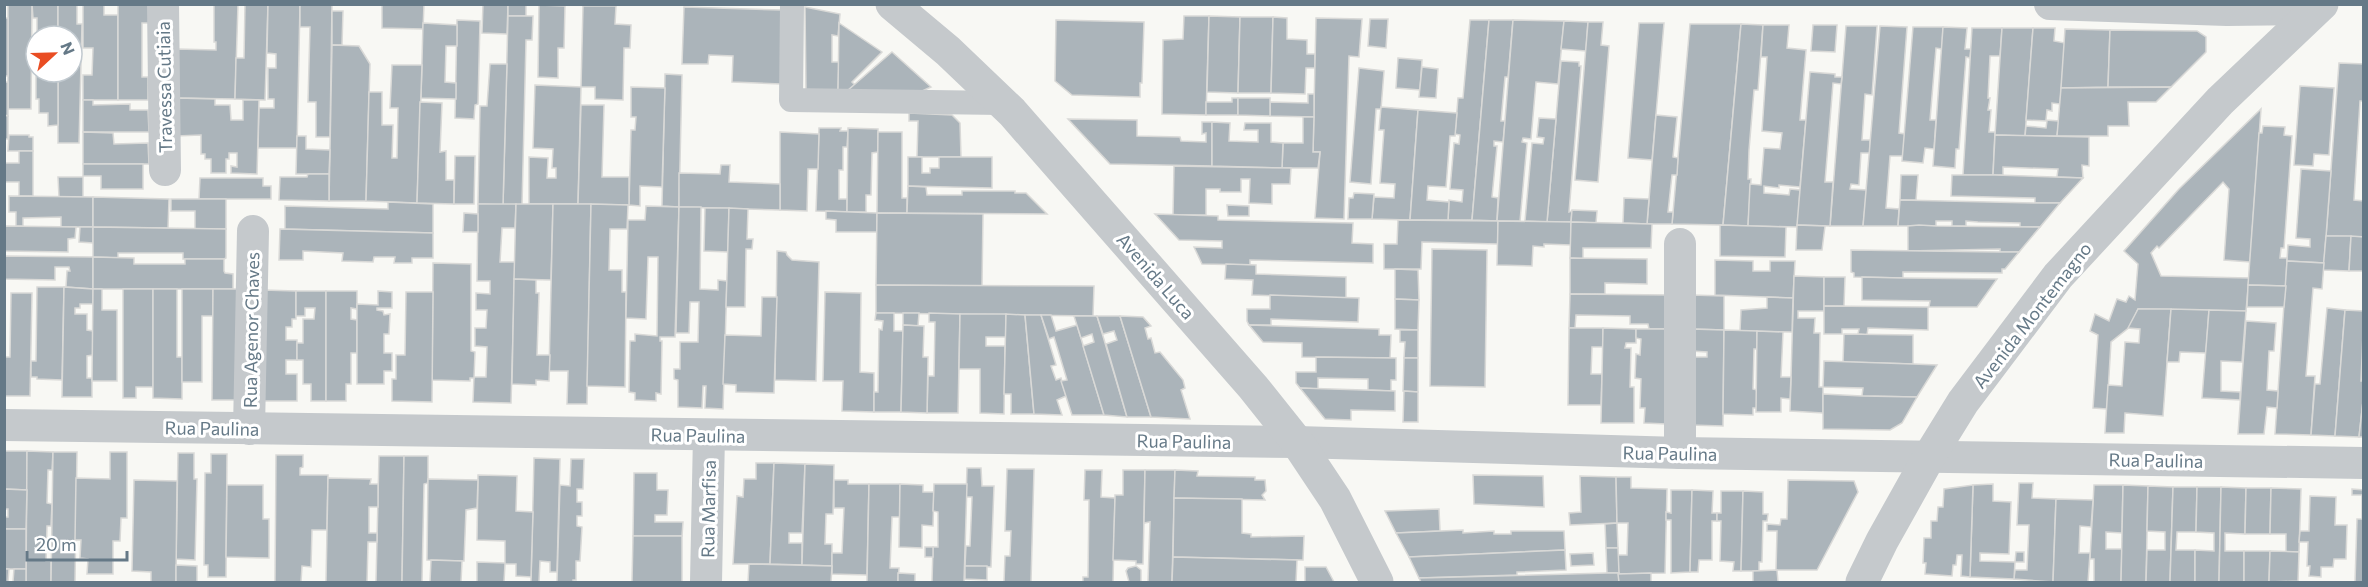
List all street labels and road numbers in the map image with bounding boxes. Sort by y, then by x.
street label: Travessa Cutiaia [152,21,176,153]
street label: Avenida Luca [1113,228,1199,324]
street label: Avenida Montemagno [1968,238,2096,392]
street label: Rua Agenor Chaves [239,252,263,408]
street label: Rua Paulina [165,416,259,440]
street label: Rua Paulina [651,423,745,447]
street label: Rua Paulina [1137,429,1231,453]
street label: Rua Paulina [1623,441,1717,465]
street label: Rua Paulina [2109,448,2203,472]
street label: Rua Marfisa [696,460,720,558]

